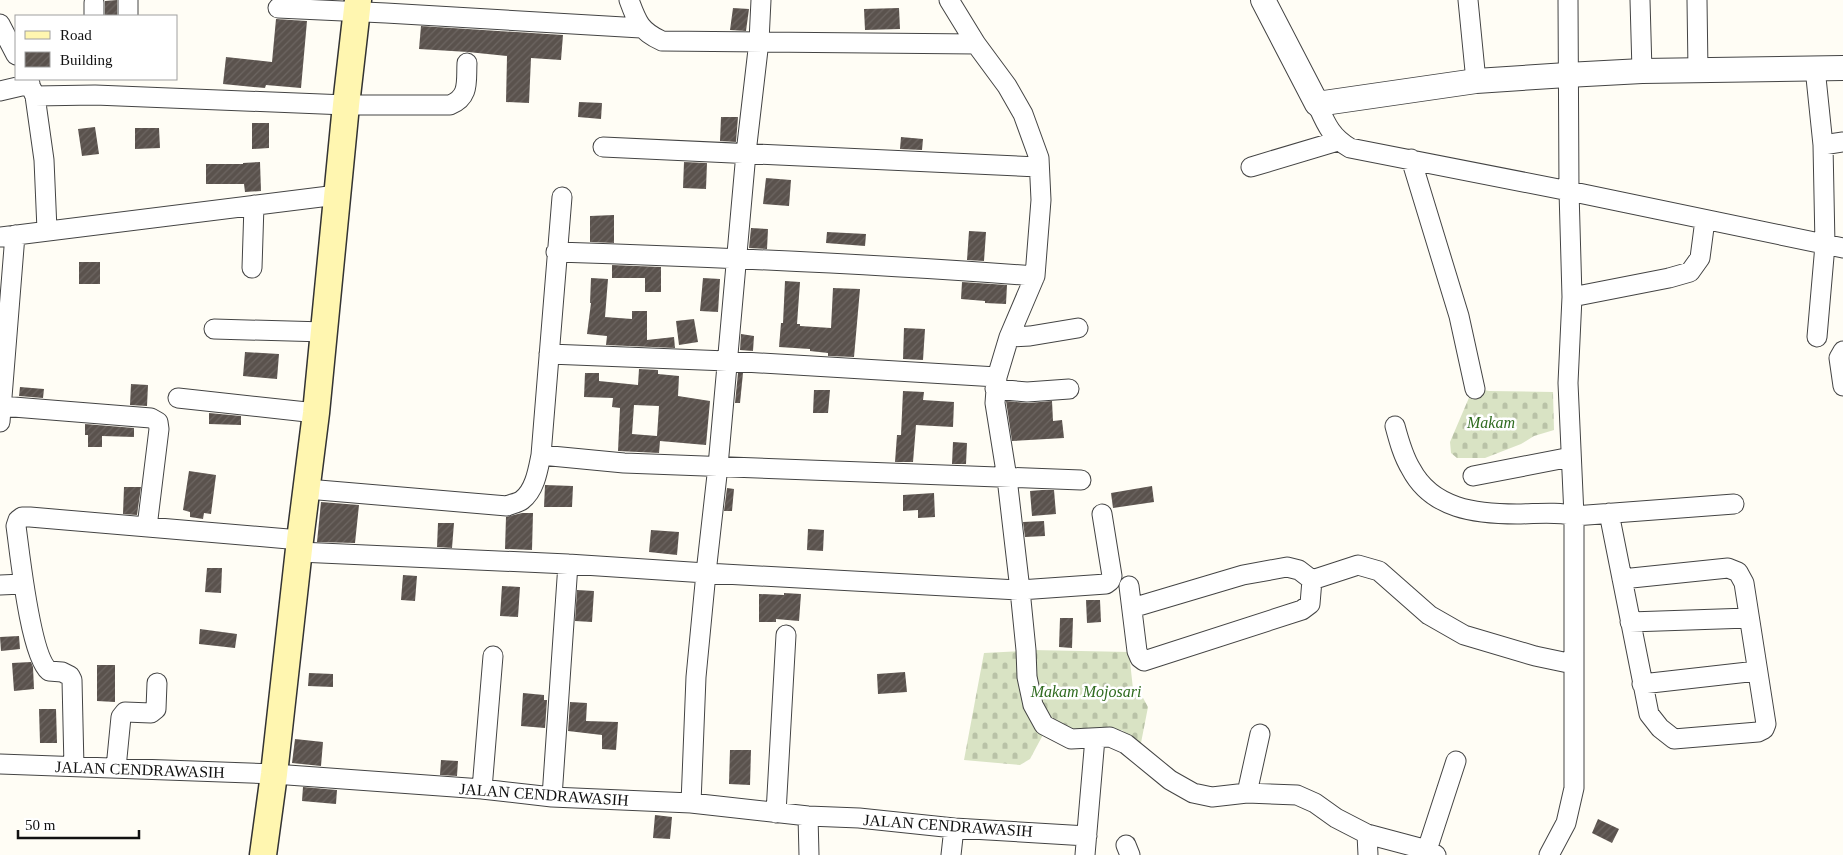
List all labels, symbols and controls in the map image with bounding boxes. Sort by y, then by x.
legend [15,15,178,80]
text: Road [60,27,92,43]
text: Building [60,52,113,68]
park label: Makam [1466,414,1515,431]
park label: Makam Mojosari [1030,683,1141,701]
street label: JALAN CENDRAWASIH [55,758,226,781]
street label: JALAN CENDRAWASIH [459,780,630,809]
scale bar [18,808,139,840]
street label: JALAN CENDRAWASIH [863,811,1034,840]
text: 50 m [25,817,56,833]

